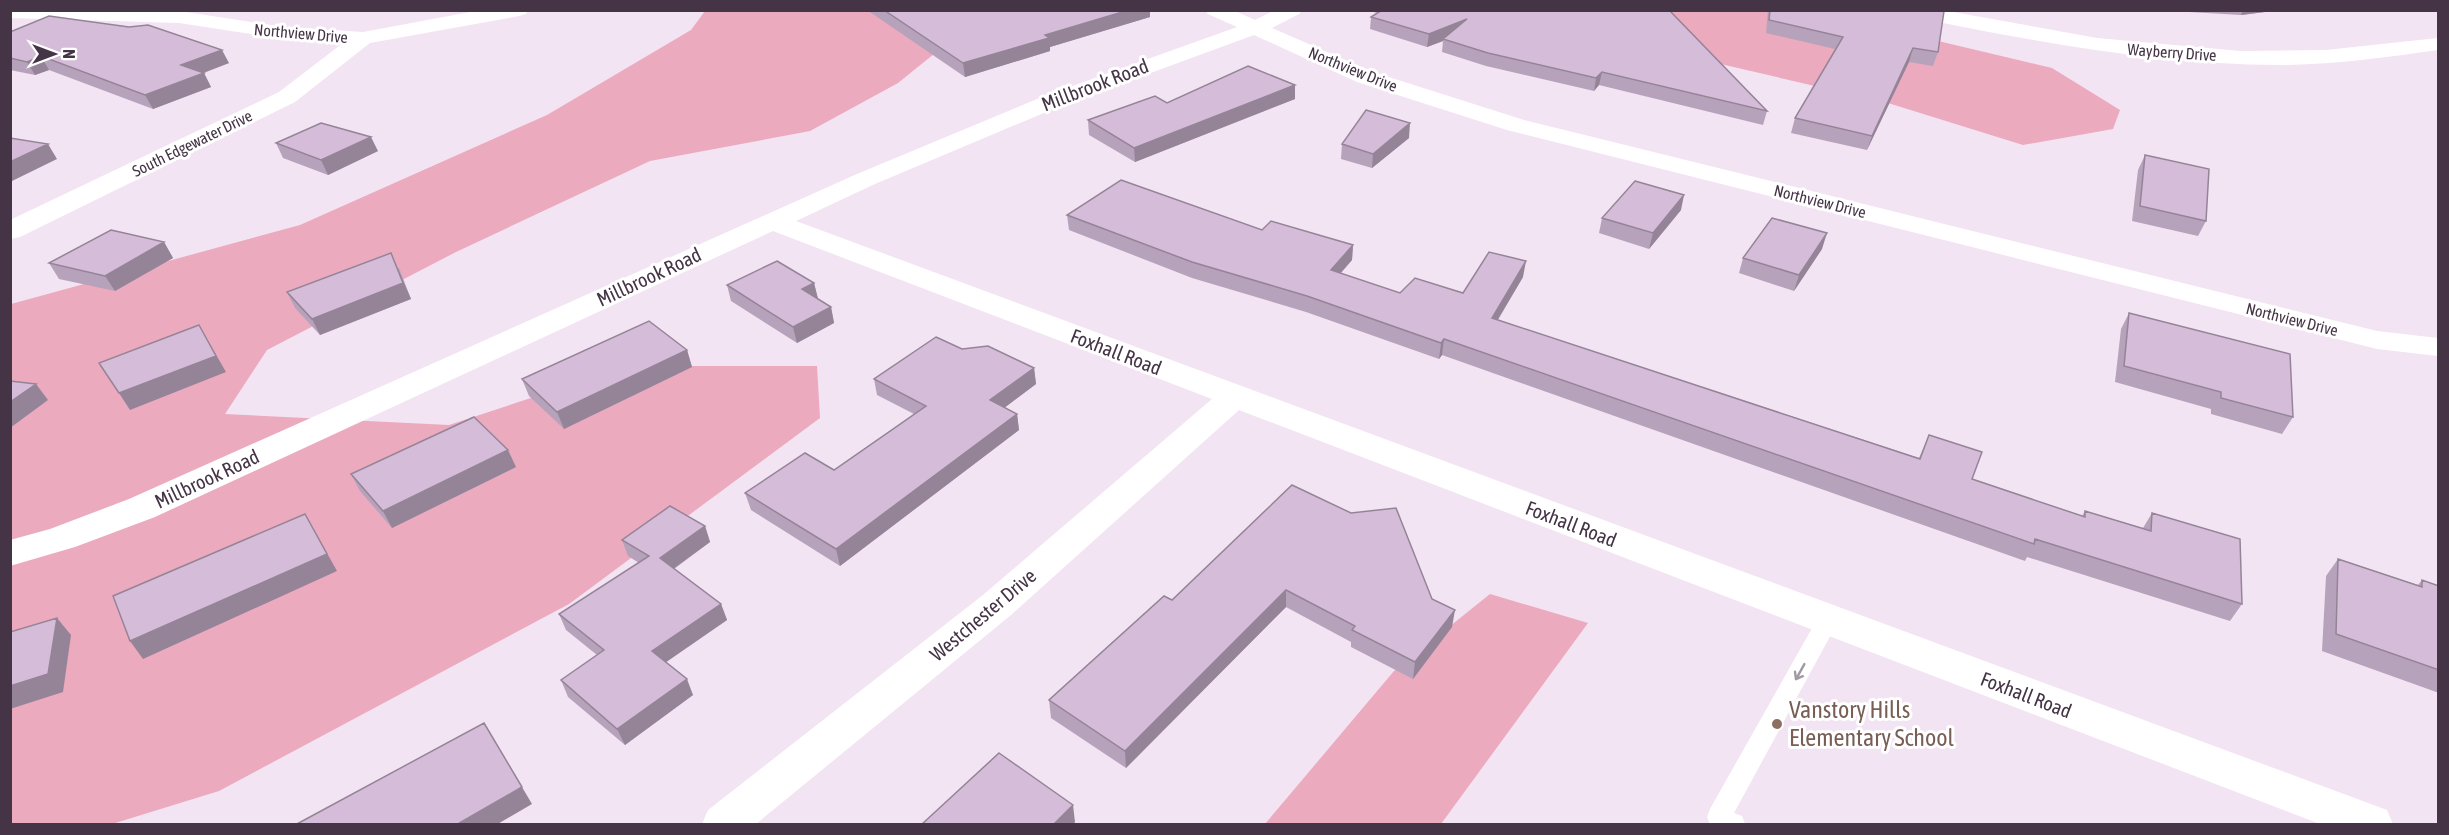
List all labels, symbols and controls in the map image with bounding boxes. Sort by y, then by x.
street label: Northview Drive [253,20,349,46]
north arrow [24,24,84,84]
street label: Wayberry Drive [2127,40,2217,65]
street label: Northview Drive [1306,43,1400,95]
text: N [60,49,78,59]
street label: Millbrook Road [1038,54,1151,115]
street label: South Edgewater Drive [129,106,255,181]
street label: Northview Drive [1772,181,1868,221]
street label: Millbrook Road [593,242,705,311]
street label: Northview Drive [2244,299,2340,339]
street label: Foxhall Road [1067,324,1165,379]
street label: Millbrook Road [151,444,263,513]
street label: Foxhall Road [1522,496,1620,551]
street label: Westchester Drive [925,564,1040,666]
one-way arrow [1794,662,1805,680]
street label: Foxhall Road [1977,667,2075,722]
place label: Vanstory Hills Elementary School [1789,696,1955,751]
marker: Vanstory Hills Elementary School [1770,717,1784,731]

